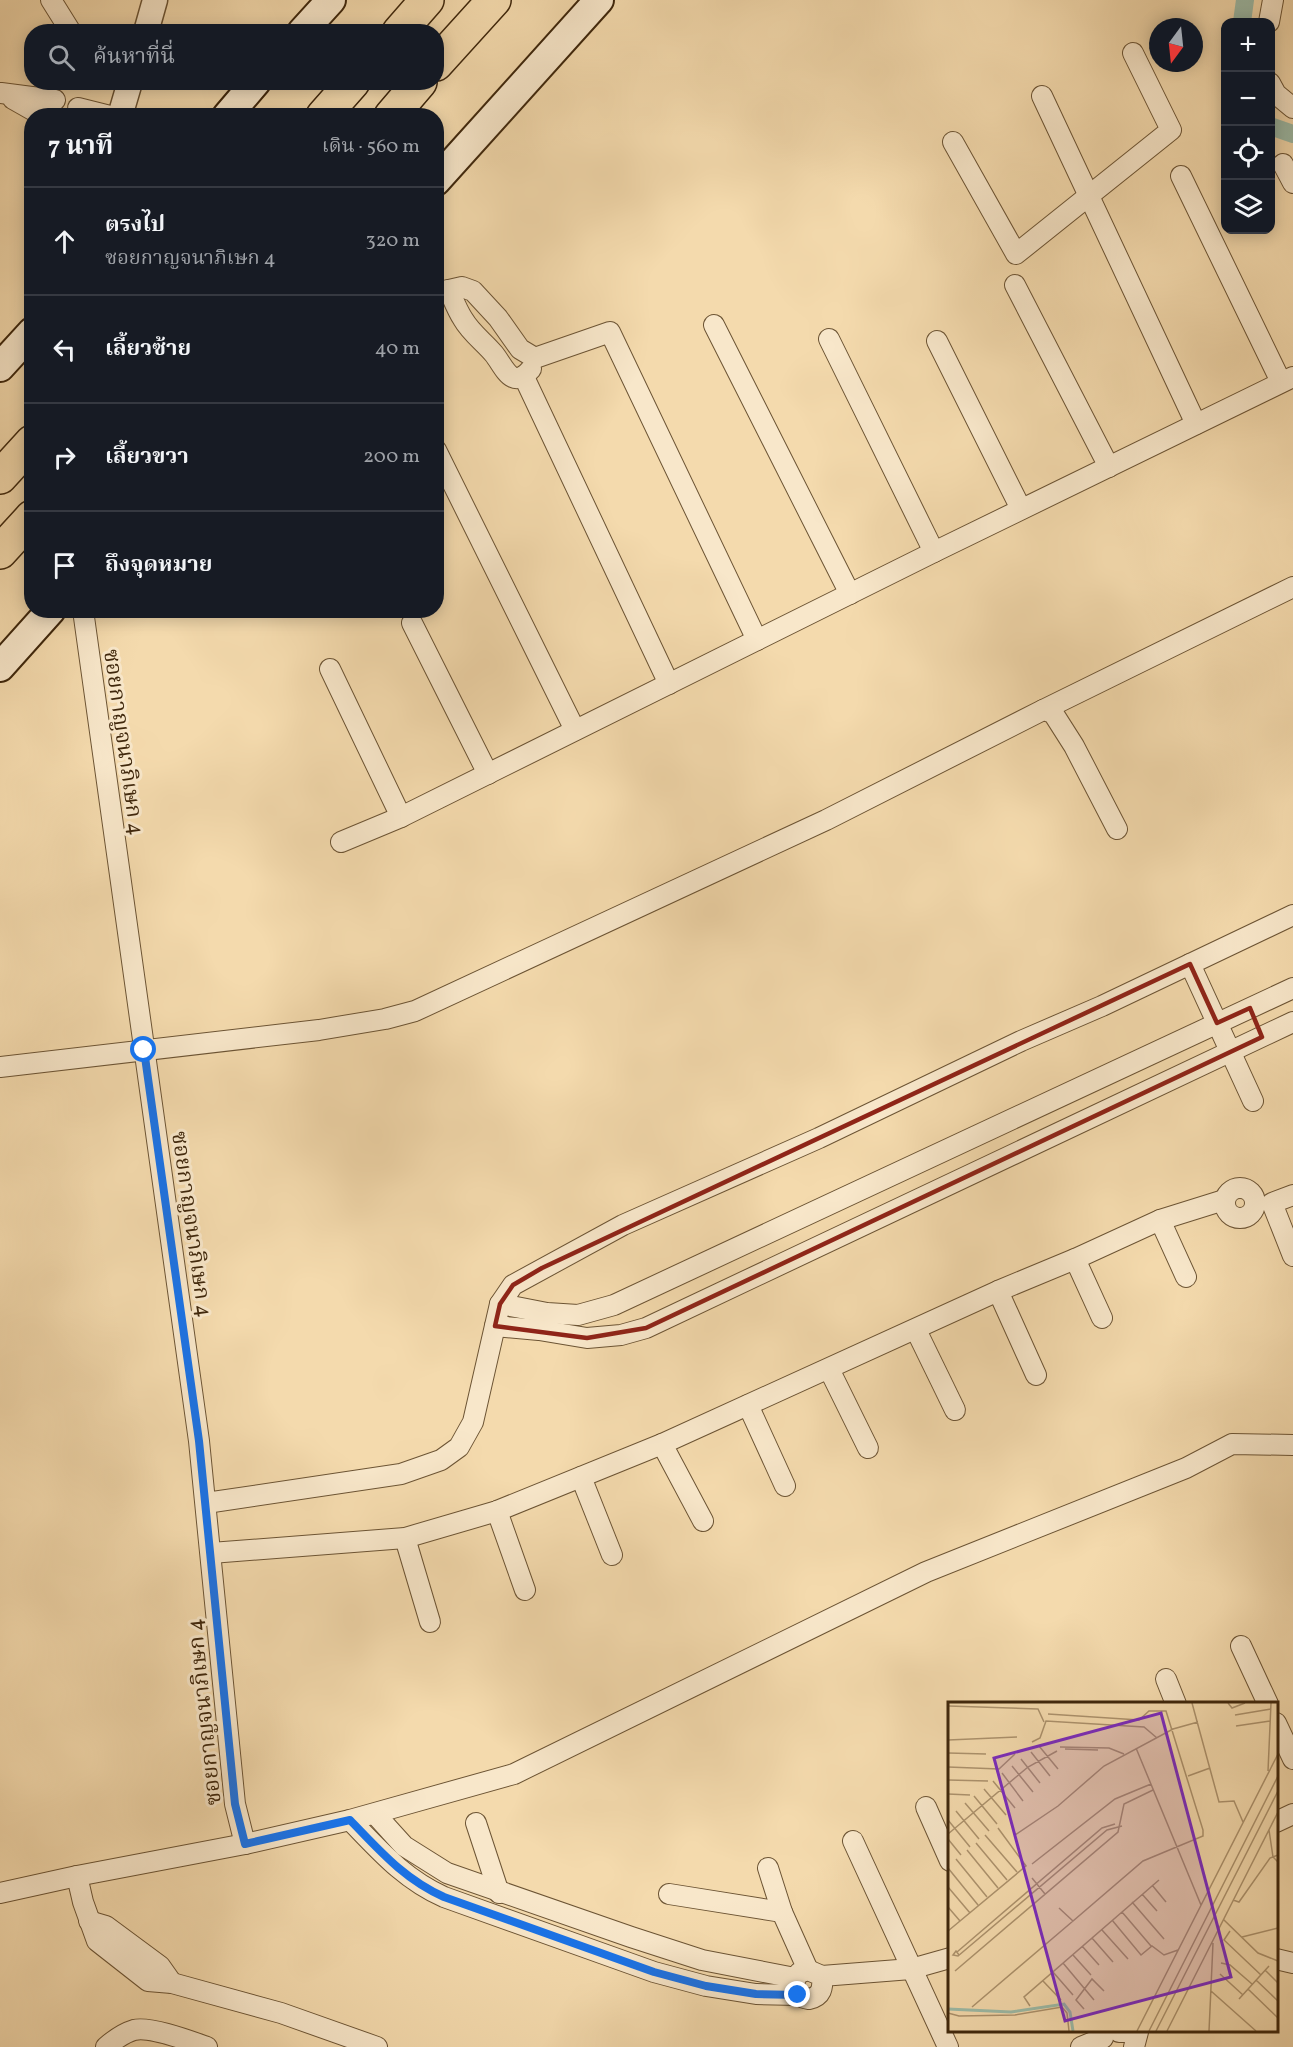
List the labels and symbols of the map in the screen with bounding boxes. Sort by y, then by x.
north arrow [1149,18,1203,72]
street label: ซอยกาญจนาภิเษก 4 [94,647,151,837]
route start [130,1036,156,1062]
street label: ซอยกาญจนาภิเษก 4 [162,1129,219,1319]
street label: ซอยกาญจนาภิเษก 4 [180,1617,231,1807]
inset map [948,1702,1278,2032]
route end [784,1981,810,2007]

